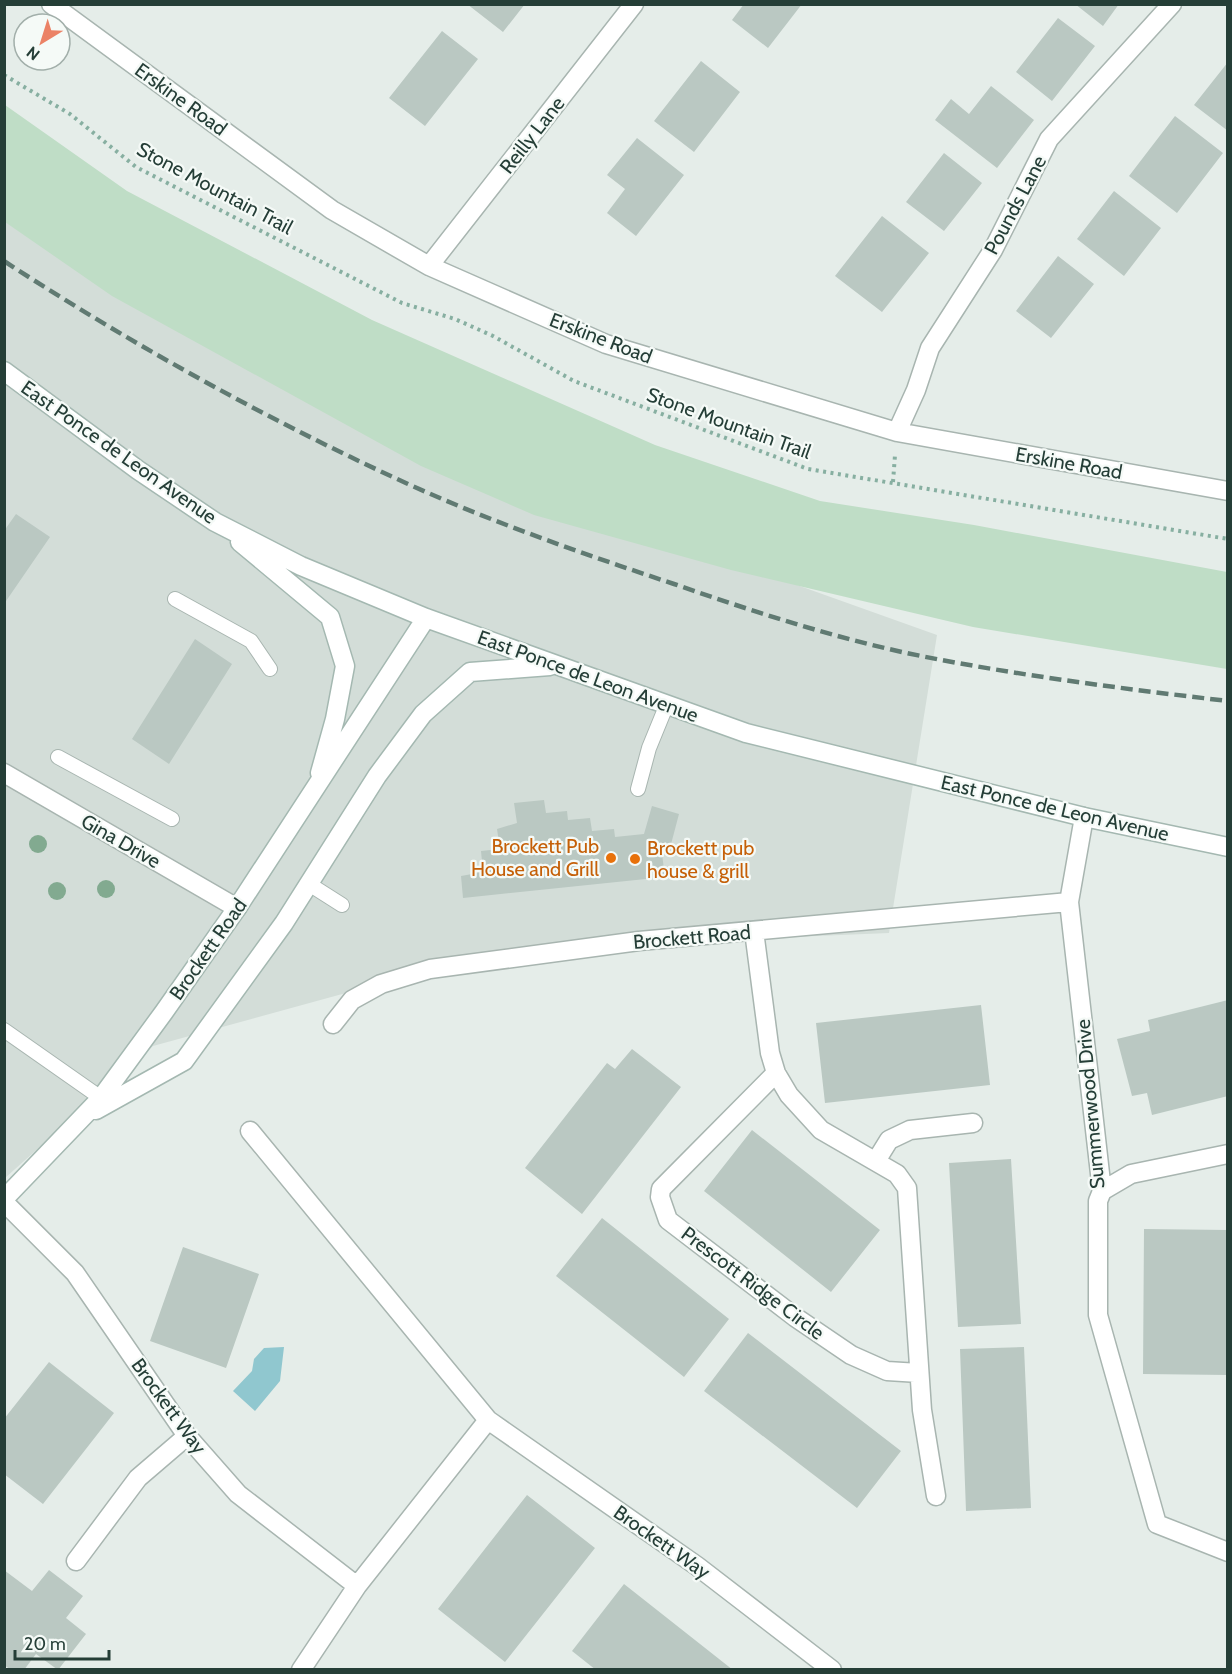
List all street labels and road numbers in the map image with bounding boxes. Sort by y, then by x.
street label: Erskine Road [130,58,232,140]
street label: Reilly Lane [494,92,570,178]
street label: Stone Mountain Trail [133,137,297,239]
street label: Pounds Lane [979,151,1051,259]
street label: Erskine Road [546,307,656,369]
street label: East Ponce de Leon Avenue [17,375,221,529]
street label: Stone Mountain Trail [643,382,815,464]
street label: Erskine Road [1014,442,1124,484]
street label: East Ponce de Leon Avenue [474,625,702,727]
street label: East Ponce de Leon Avenue [939,770,1171,846]
street label: Gina Drive [77,809,165,873]
street label: Brockett Road [164,894,252,1004]
street label: Brockett Road [632,920,752,954]
street label: Summerwood Drive [1071,1018,1109,1190]
street label: Prescott Ridge Circle [677,1221,829,1345]
street label: Brockett Way [126,1354,212,1458]
street label: Brockett Way [609,1500,715,1584]

